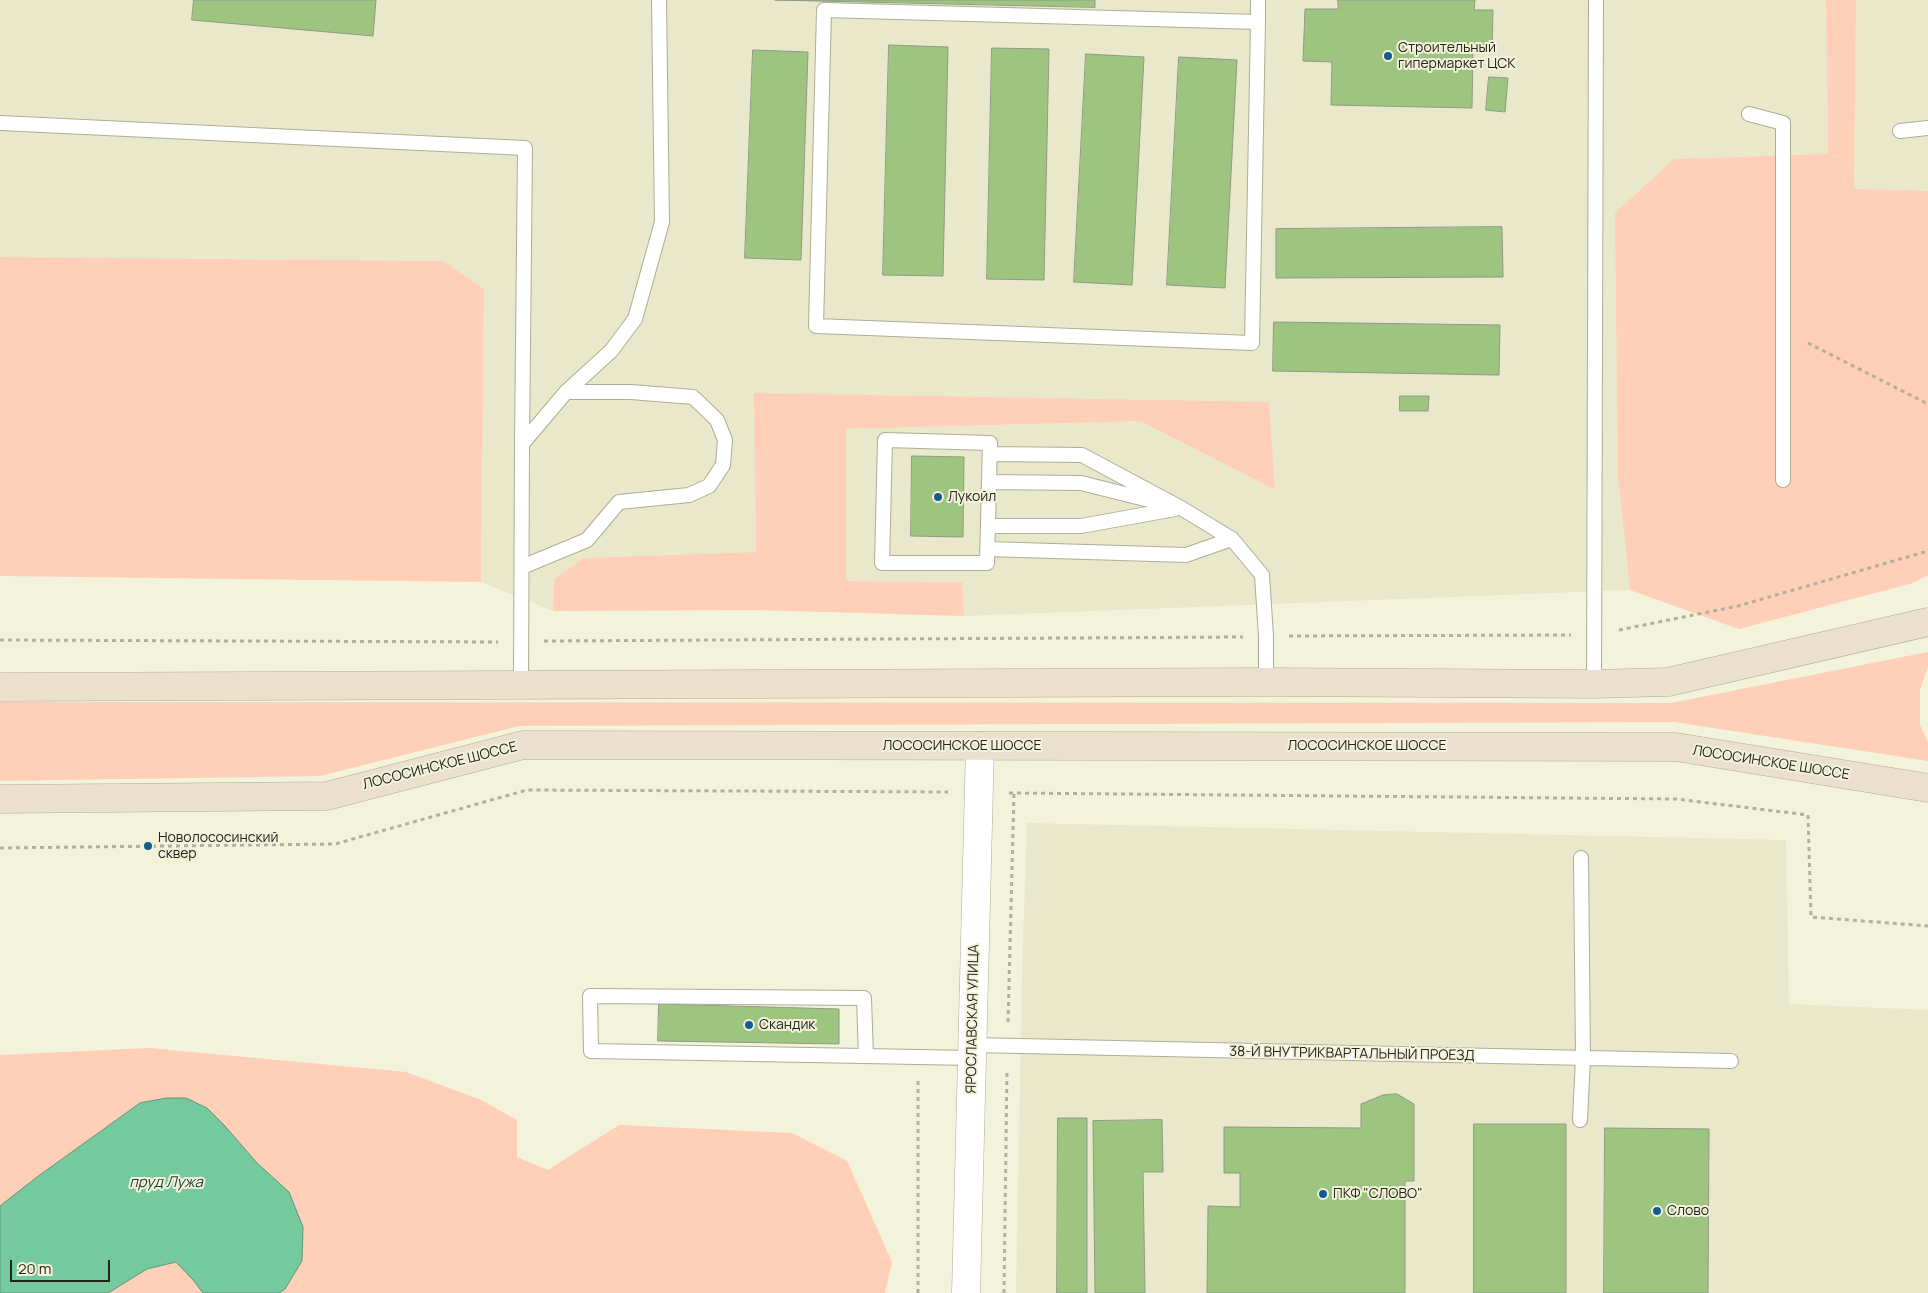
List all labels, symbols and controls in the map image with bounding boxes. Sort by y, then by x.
place label: Строительный гипермаркет ЦСК [1398,40,1516,72]
marker: Строительный гипермаркет ЦСК [1382,50,1394,62]
place label: Лукойл [948,489,996,505]
marker: Лукойл [932,491,944,503]
street label: ЛОСОСИНСКОЕ ШОССЕ [883,738,1041,754]
street label: ЛОСОСИНСКОЕ ШОССЕ [1288,738,1446,754]
street label: ЛОСОСИНСКОЕ ШОССЕ [361,739,519,793]
street label: ЛОСОСИНСКОЕ ШОССЕ [1691,742,1851,784]
place label: Новолососинский сквер [158,830,278,862]
marker: Новолососинский сквер [142,840,154,852]
street label: ЯРОСЛАВСКАЯ УЛИЦА [963,944,983,1094]
place label: Скандик [759,1017,815,1033]
marker: Скандик [743,1019,755,1031]
street label: 38-Й ВНУТРИКВАРТАЛЬНЫЙ ПРОЕЗД [1229,1043,1475,1065]
water label: пруд Лужа [129,1174,203,1192]
place label: ПКФ "СЛОВО" [1333,1186,1423,1202]
marker: ПКФ "СЛОВО" [1317,1188,1329,1200]
place label: Слово [1667,1203,1709,1219]
marker: Слово [1651,1205,1663,1217]
scale bar [12,1250,112,1282]
text: 20 m [18,1258,51,1279]

